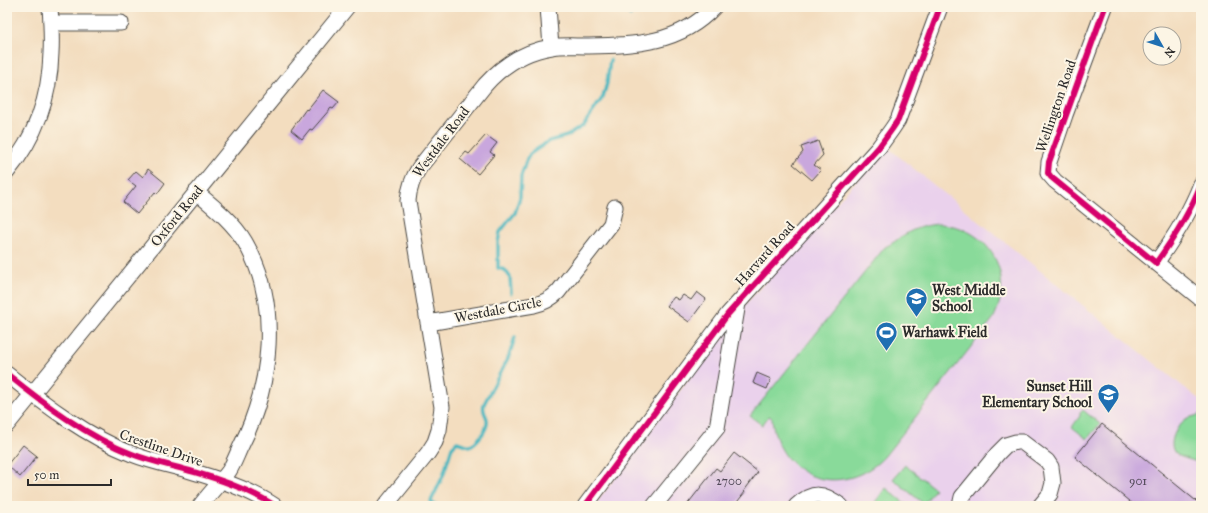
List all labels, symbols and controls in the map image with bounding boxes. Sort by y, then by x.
north arrow [1142,26,1182,66]
text: N [1161,44,1177,60]
street label: Wellington Road [1032,58,1080,154]
street label: Westdale Road [409,103,473,181]
street label: Oxford Road [147,182,207,250]
street label: Harvard Road [732,218,798,290]
place label: West Middle School [932,282,1006,315]
school or university icon: West Middle School [904,285,930,318]
street label: Westdale Circle [453,293,543,327]
sports icon: Warhawk Field [874,319,900,352]
place label: Warhawk Field [902,324,988,341]
place label: Sunset Hill Elementary School [982,378,1093,412]
school or university icon: Sunset Hill Elementary School [1095,381,1121,414]
street label: Crestline Drive [117,426,205,470]
scale bar [28,461,111,487]
text: 50 m [34,468,59,482]
house number: 2700 [716,474,742,488]
house number: 901 [1129,474,1147,488]

